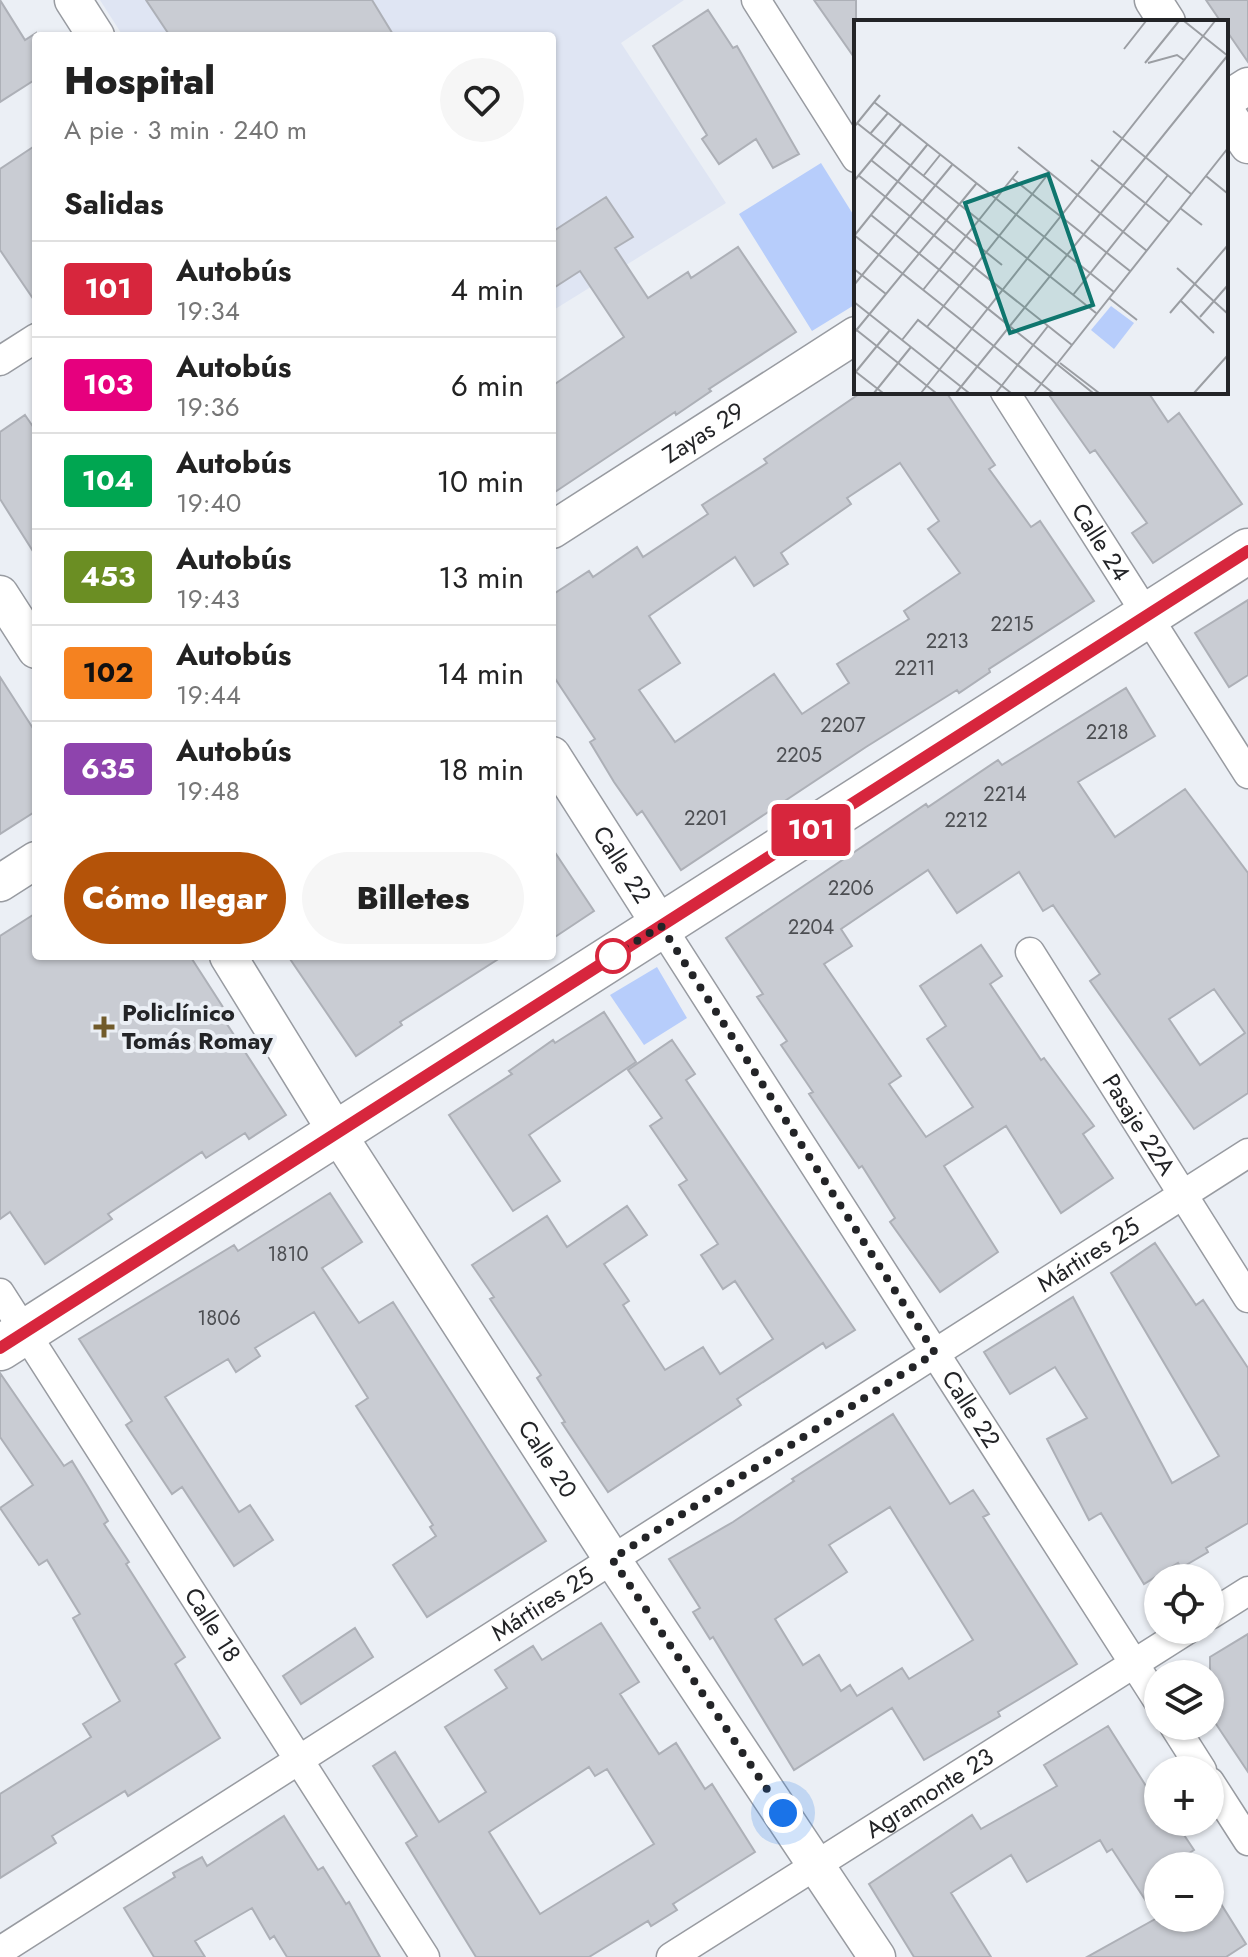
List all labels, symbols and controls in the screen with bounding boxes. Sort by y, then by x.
inset map [854,20,1228,394]
text: Hospital [64,53,215,108]
button: heart [440,58,524,142]
text: A pie · 3 min · 240 m [64,111,307,149]
text: Salidas [64,182,164,225]
text: Autobús [176,249,291,292]
text: 101 [84,268,132,309]
text: 4 min [451,268,524,311]
text: 19:34 [176,292,240,330]
text: Autobús [176,345,291,388]
text: 103 [83,364,133,405]
text: 6 min [451,364,524,407]
text: 19:36 [176,388,240,426]
street label: Zayas 29 [655,393,751,472]
text: Autobús [176,441,291,484]
text: 104 [82,460,134,501]
text: 10 min [437,460,524,503]
text: 19:40 [176,484,241,522]
street label: Calle 24 [1063,496,1139,588]
text: Autobús [176,537,291,580]
text: 453 [81,556,136,597]
text: 13 min [438,556,524,599]
text: 19:43 [176,580,240,618]
house number: 2215 [990,610,1034,639]
house number: 2213 [926,627,968,656]
text: Autobús [176,633,291,676]
text: 102 [82,652,134,693]
text: 14 min [437,652,524,695]
house number: 2211 [895,654,935,683]
text: 19:44 [176,676,241,714]
house number: 2207 [820,711,866,740]
house number: 2218 [1086,718,1128,747]
text: Autobús [176,729,291,772]
house number: 2205 [776,741,822,770]
text: 635 [81,748,135,789]
text: 18 min [438,748,524,791]
text: 19:48 [176,772,240,810]
house number: 2214 [983,780,1027,809]
house number: 2201 [684,804,728,833]
line badge: 101 [765,804,857,856]
house number: 2212 [944,806,988,835]
text: 101 [787,809,835,850]
street label: Calle 22 [584,819,660,910]
button: Cómo llegar [64,852,286,944]
button: Billetes [302,852,524,944]
house number: 2206 [828,874,874,903]
house number: 2204 [788,913,835,942]
unlabelled marker [596,939,630,973]
place label: Policlínico Tomás Romay [122,995,273,1058]
marker: Policlínico Tomás Romay [93,1016,115,1038]
street label: Pasaje 22A [1094,1067,1184,1182]
street label: Mártires 25 [1030,1209,1146,1300]
house number: 1810 [268,1240,308,1269]
house number: 1806 [197,1304,241,1333]
street label: Calle 22 [933,1363,1009,1455]
street label: Calle 20 [510,1413,586,1505]
street label: Mártires 25 [484,1558,600,1650]
map controls [1144,1564,1224,1932]
button: locate [1144,1564,1224,1644]
street label: Calle 18 [176,1580,250,1669]
button: layers [1144,1660,1224,1740]
street label: Agramonte 23 [858,1739,1000,1847]
button: + [1144,1756,1224,1836]
your location [763,1793,803,1833]
button: − [1144,1852,1224,1932]

